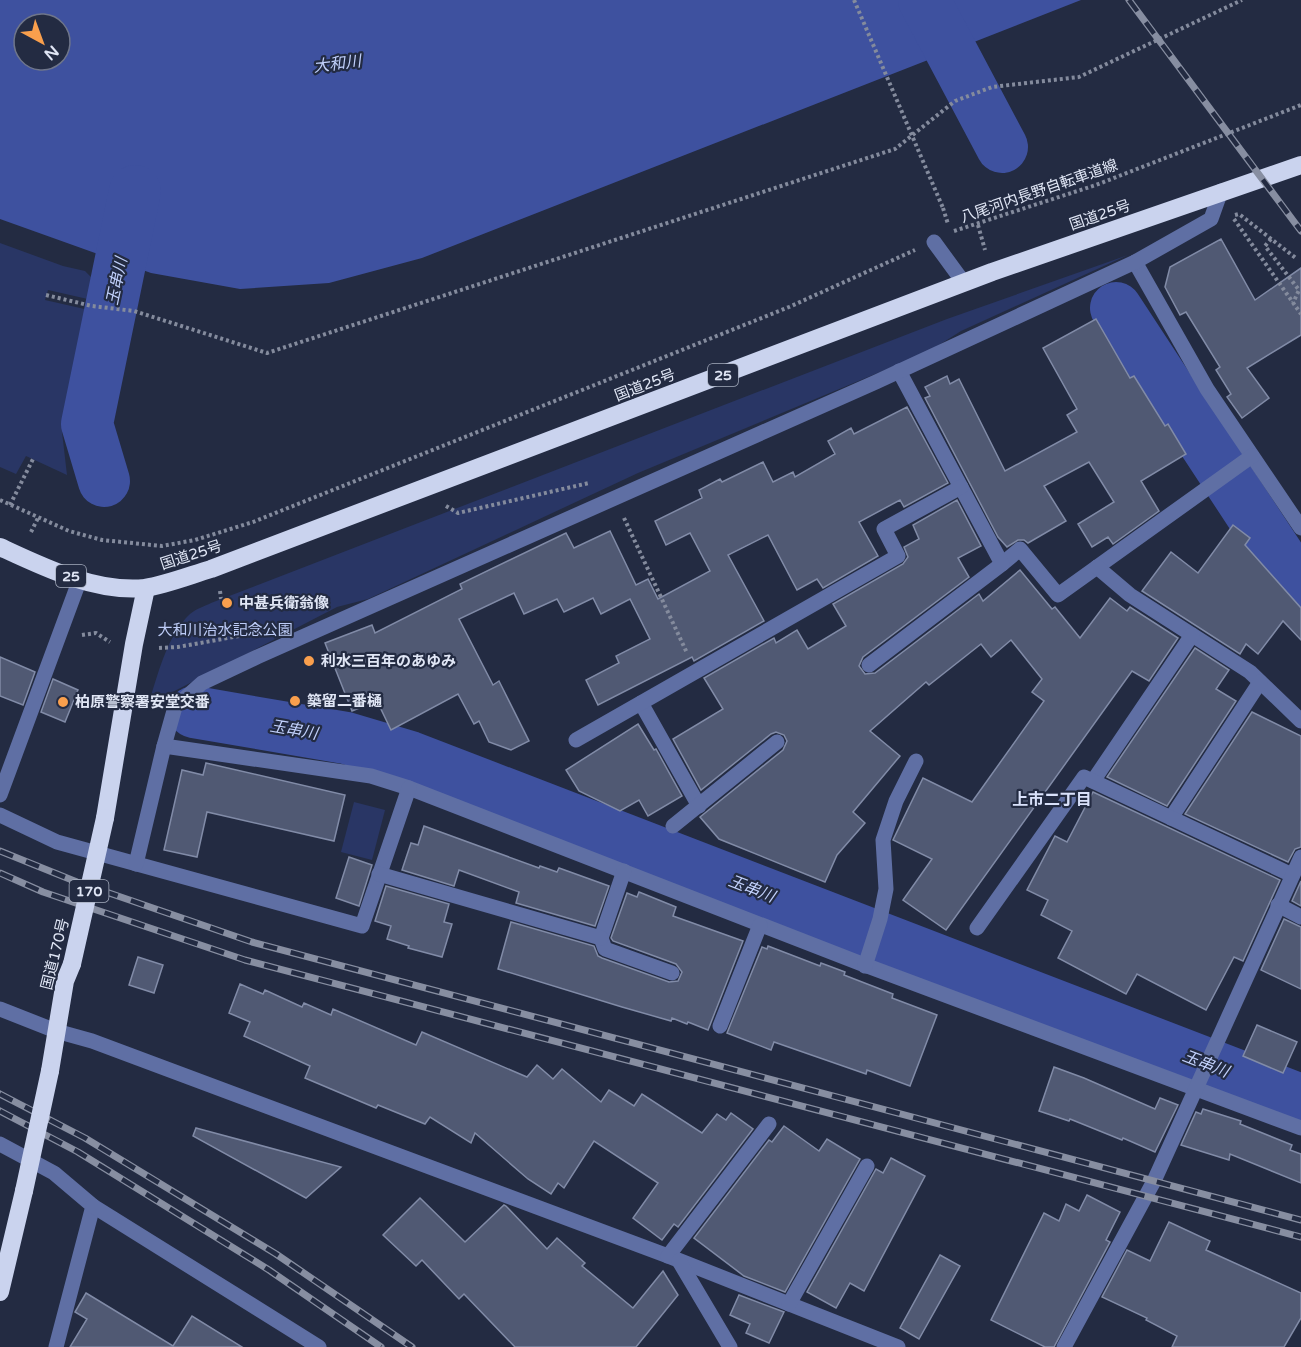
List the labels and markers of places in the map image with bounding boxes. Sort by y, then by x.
place label: 中甚兵衛翁像 [239,594,329,612]
marker: 中甚兵衛翁像 [220,596,234,610]
place label: 利水三百年のあゆみ [321,652,456,670]
marker: 利水三百年のあゆみ [302,654,316,668]
place label: 築留二番樋 [307,692,382,710]
place label: 柏原警察署安堂交番 [75,693,210,711]
marker: 築留二番樋 [288,694,302,708]
marker: 柏原警察署安堂交番 [56,695,70,709]

